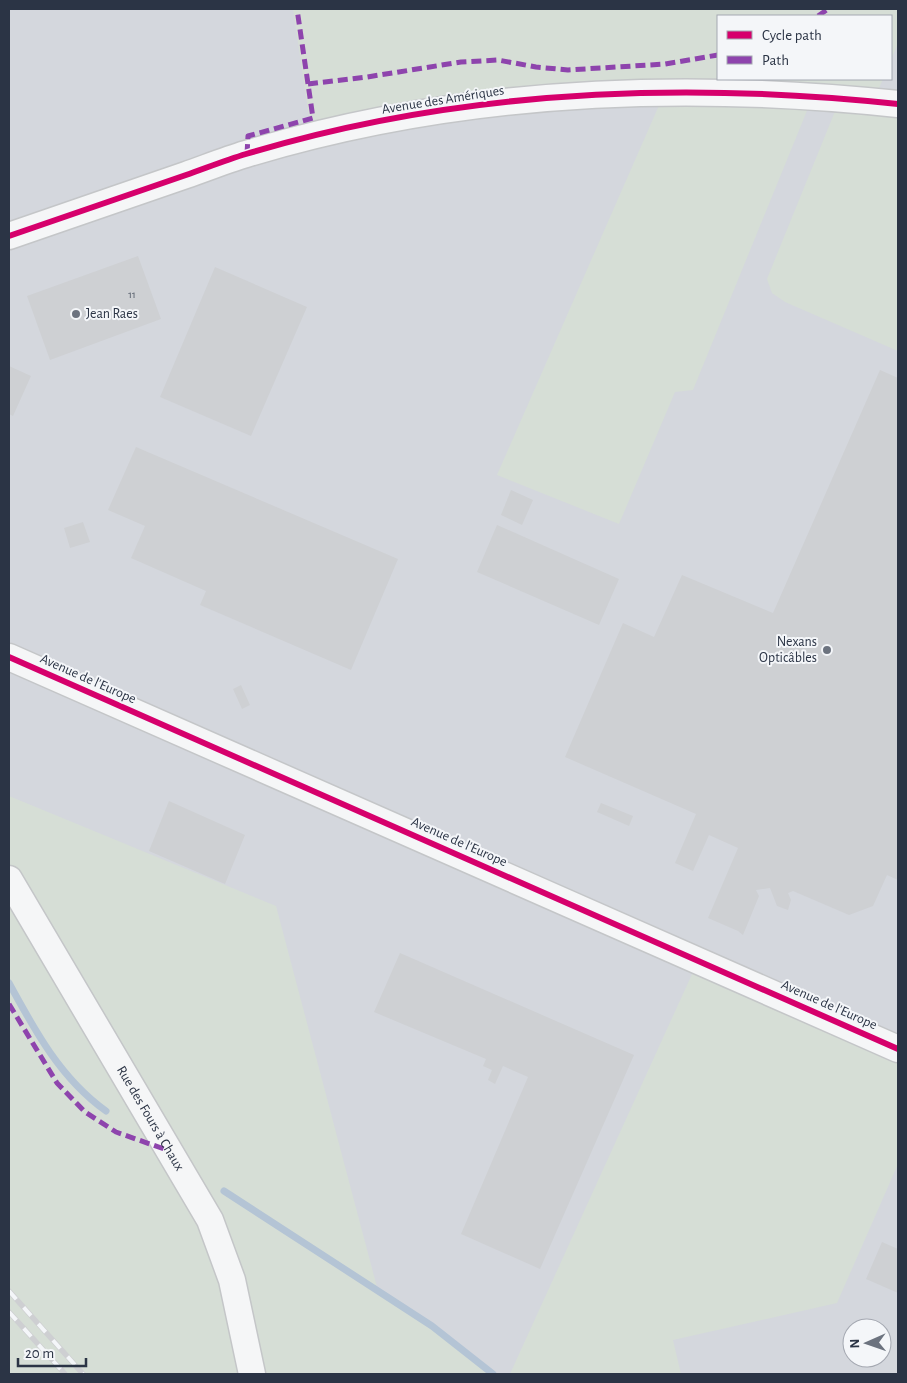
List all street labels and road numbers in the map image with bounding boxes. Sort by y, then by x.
street label: Avenue des Amériques [381,83,505,117]
street label: Avenue de l'Europe [38,652,138,706]
street label: Avenue de l'Europe [409,815,509,869]
street label: Avenue de l'Europe [779,978,879,1032]
street label: Rue des Fours à Chaux [114,1064,186,1173]

